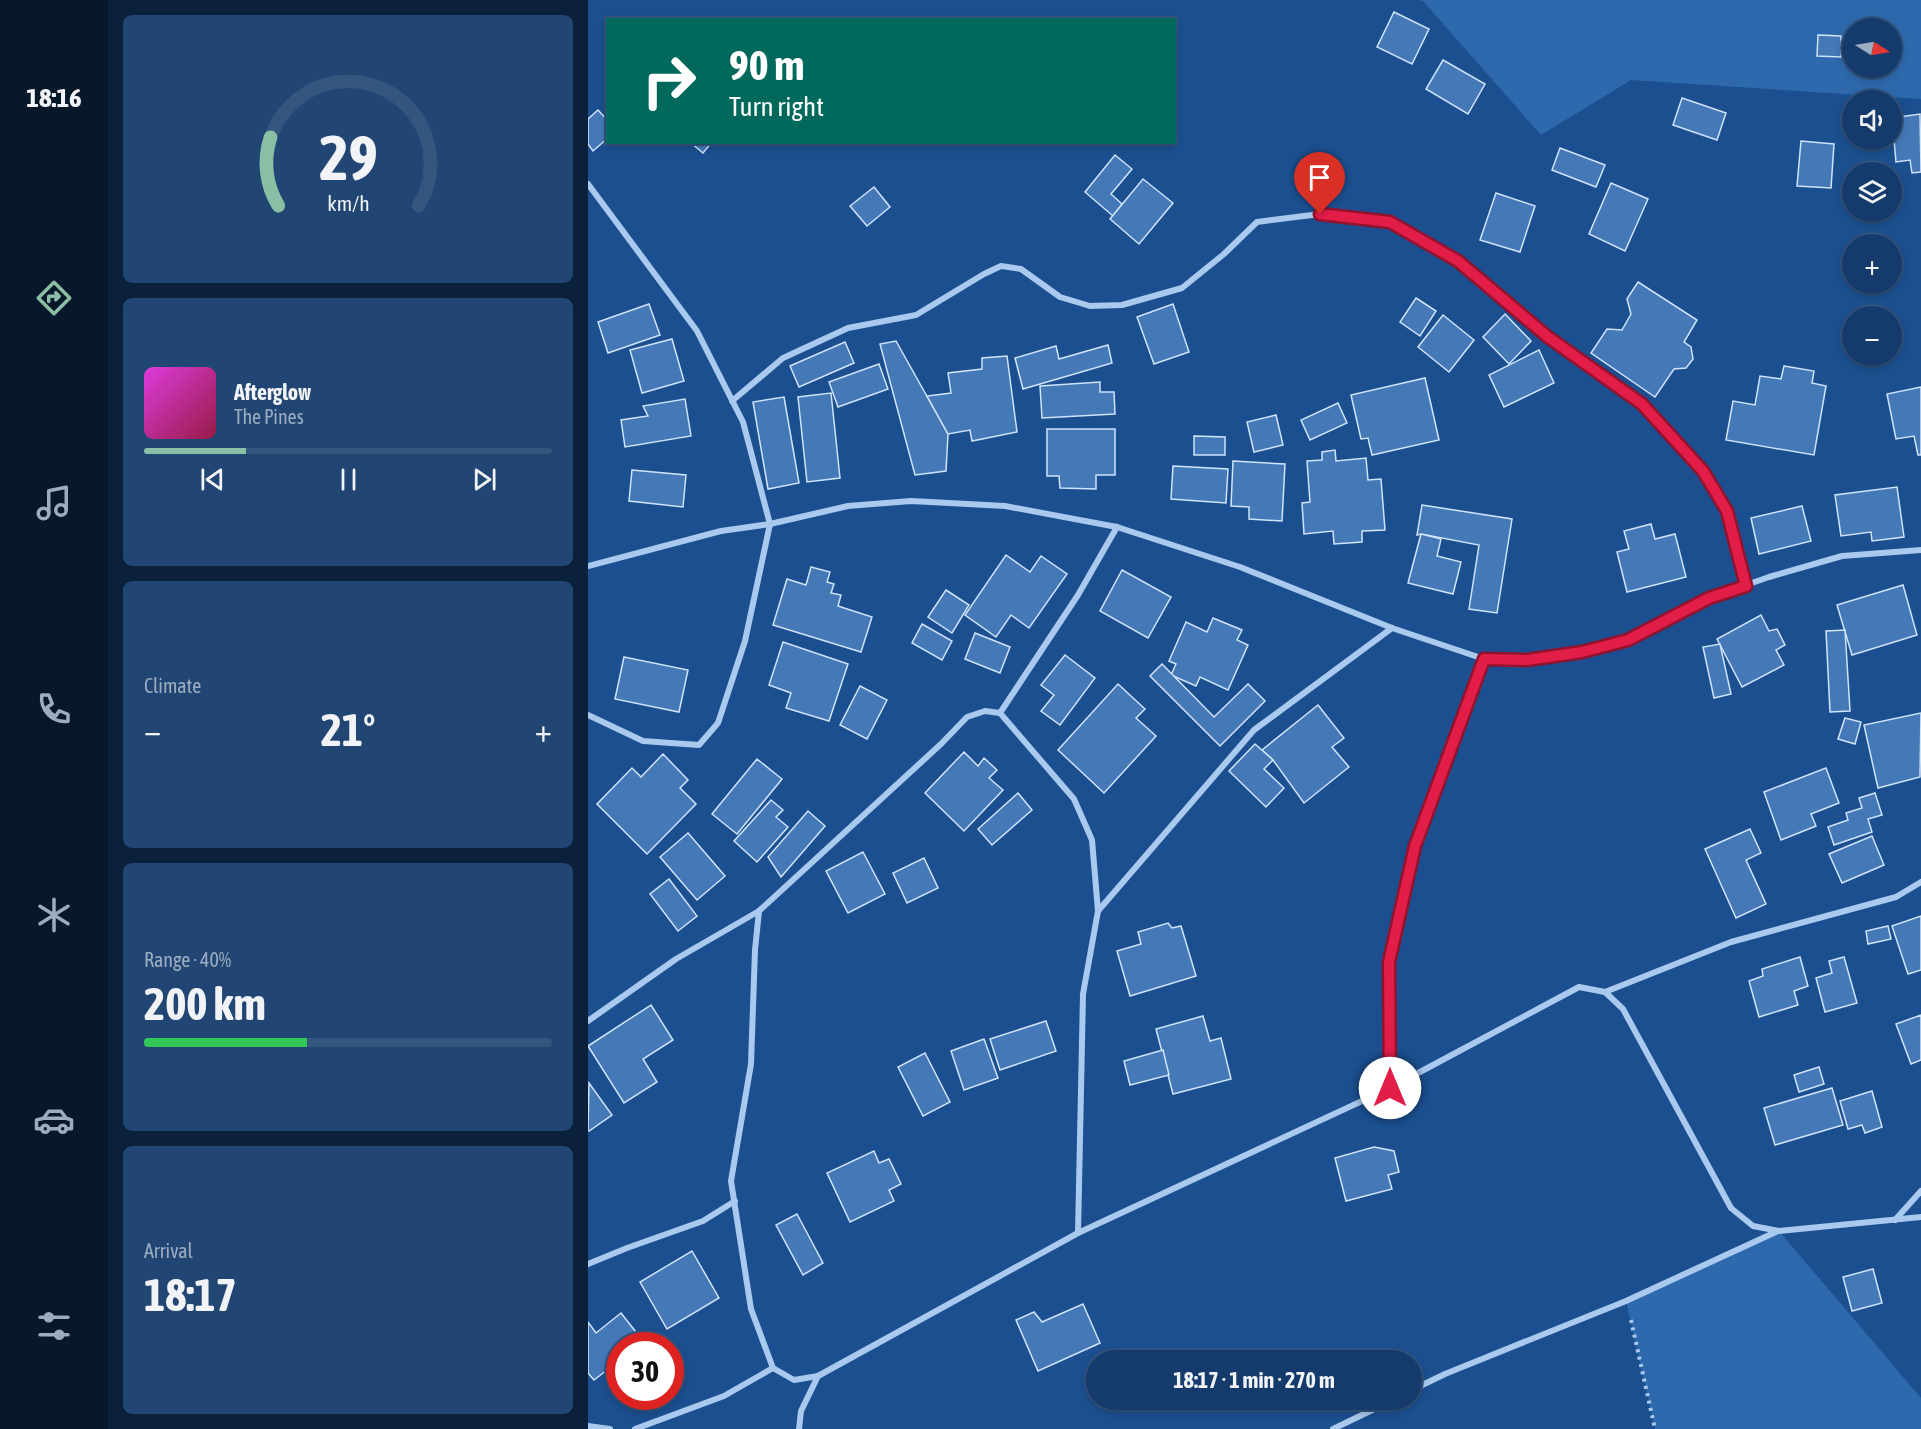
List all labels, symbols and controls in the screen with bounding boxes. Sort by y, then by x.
north arrow [1842,18,1902,78]
map controls [1842,18,1902,366]
text: 90 m [729,41,804,89]
icon: right [630,42,708,120]
text: 18:16 [26,82,82,113]
button: sound [1842,90,1902,150]
text: Turn right [729,91,824,122]
text: 29 [319,122,377,193]
pin [1294,152,1345,214]
icon: arrive [1303,161,1336,194]
button: layers [1842,162,1902,222]
text: km/h [327,191,369,216]
button: + [1842,234,1902,294]
icon: directions [33,277,75,319]
button: − [1842,306,1902,366]
text: Afterglow [234,379,311,405]
text: The Pines [234,405,304,428]
icon: previous [196,463,229,496]
icon: pause [332,463,365,496]
icon: next [468,463,501,496]
icon: music [33,482,75,524]
text: Climate [144,674,201,697]
icon: phone [33,688,75,730]
text: 21° [321,704,375,756]
text: − [144,711,161,749]
text: + [535,711,552,749]
icon: climate [33,894,75,936]
text: Range · 40% [144,948,231,971]
text: 200 km [144,978,266,1030]
position arrow [1358,1056,1422,1120]
icon: car [33,1099,75,1141]
text: Arrival [144,1239,193,1262]
text: 18:17 [144,1269,237,1321]
icon: filters [33,1305,75,1347]
speed limit sign: 30 [606,1332,684,1410]
text: 18:17 · 1 min · 270 m [1173,1367,1335,1393]

